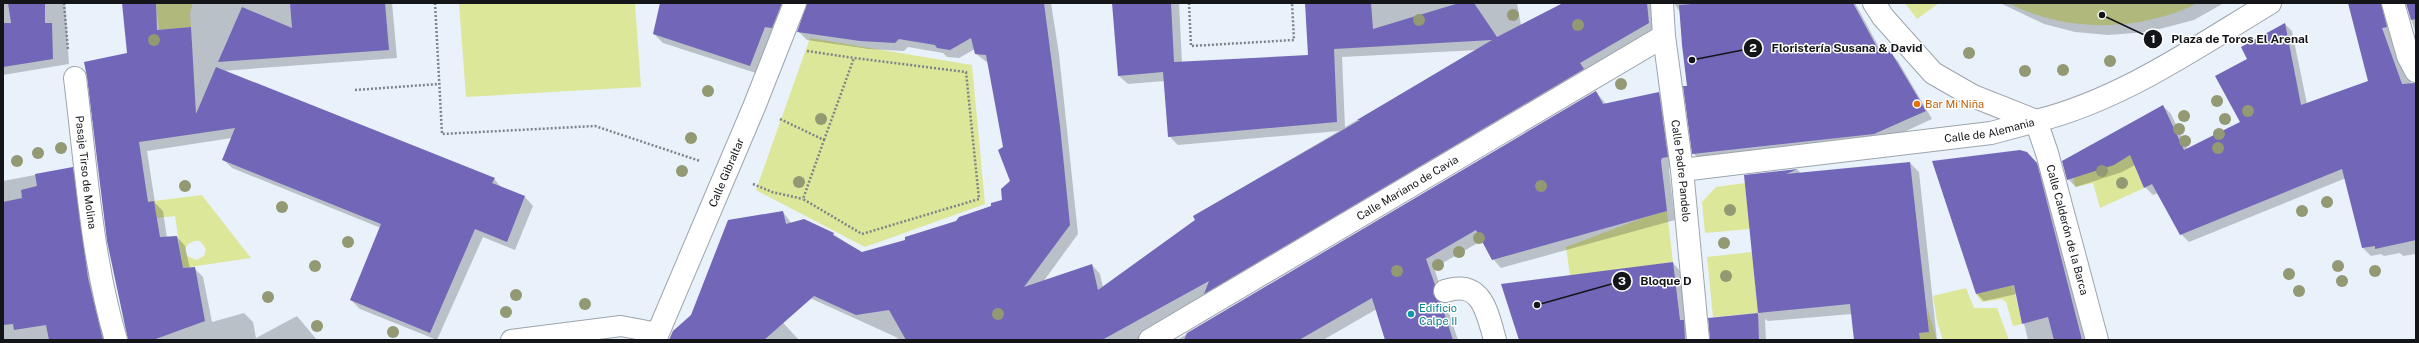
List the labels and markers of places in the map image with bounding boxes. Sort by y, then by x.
callout: Plaza de Toros El Arenal [2143,27,2317,51]
callout: Floristería Susana & David [1743,36,1930,60]
place label: Bar Mi Niña [1925,98,1984,110]
marker: Bar Mi Niña [1912,99,1922,109]
callout: Bloque D [1612,269,1700,293]
place label: Edificio Calpe II [1419,302,1457,327]
marker: Edificio Calpe II [1406,309,1416,319]

